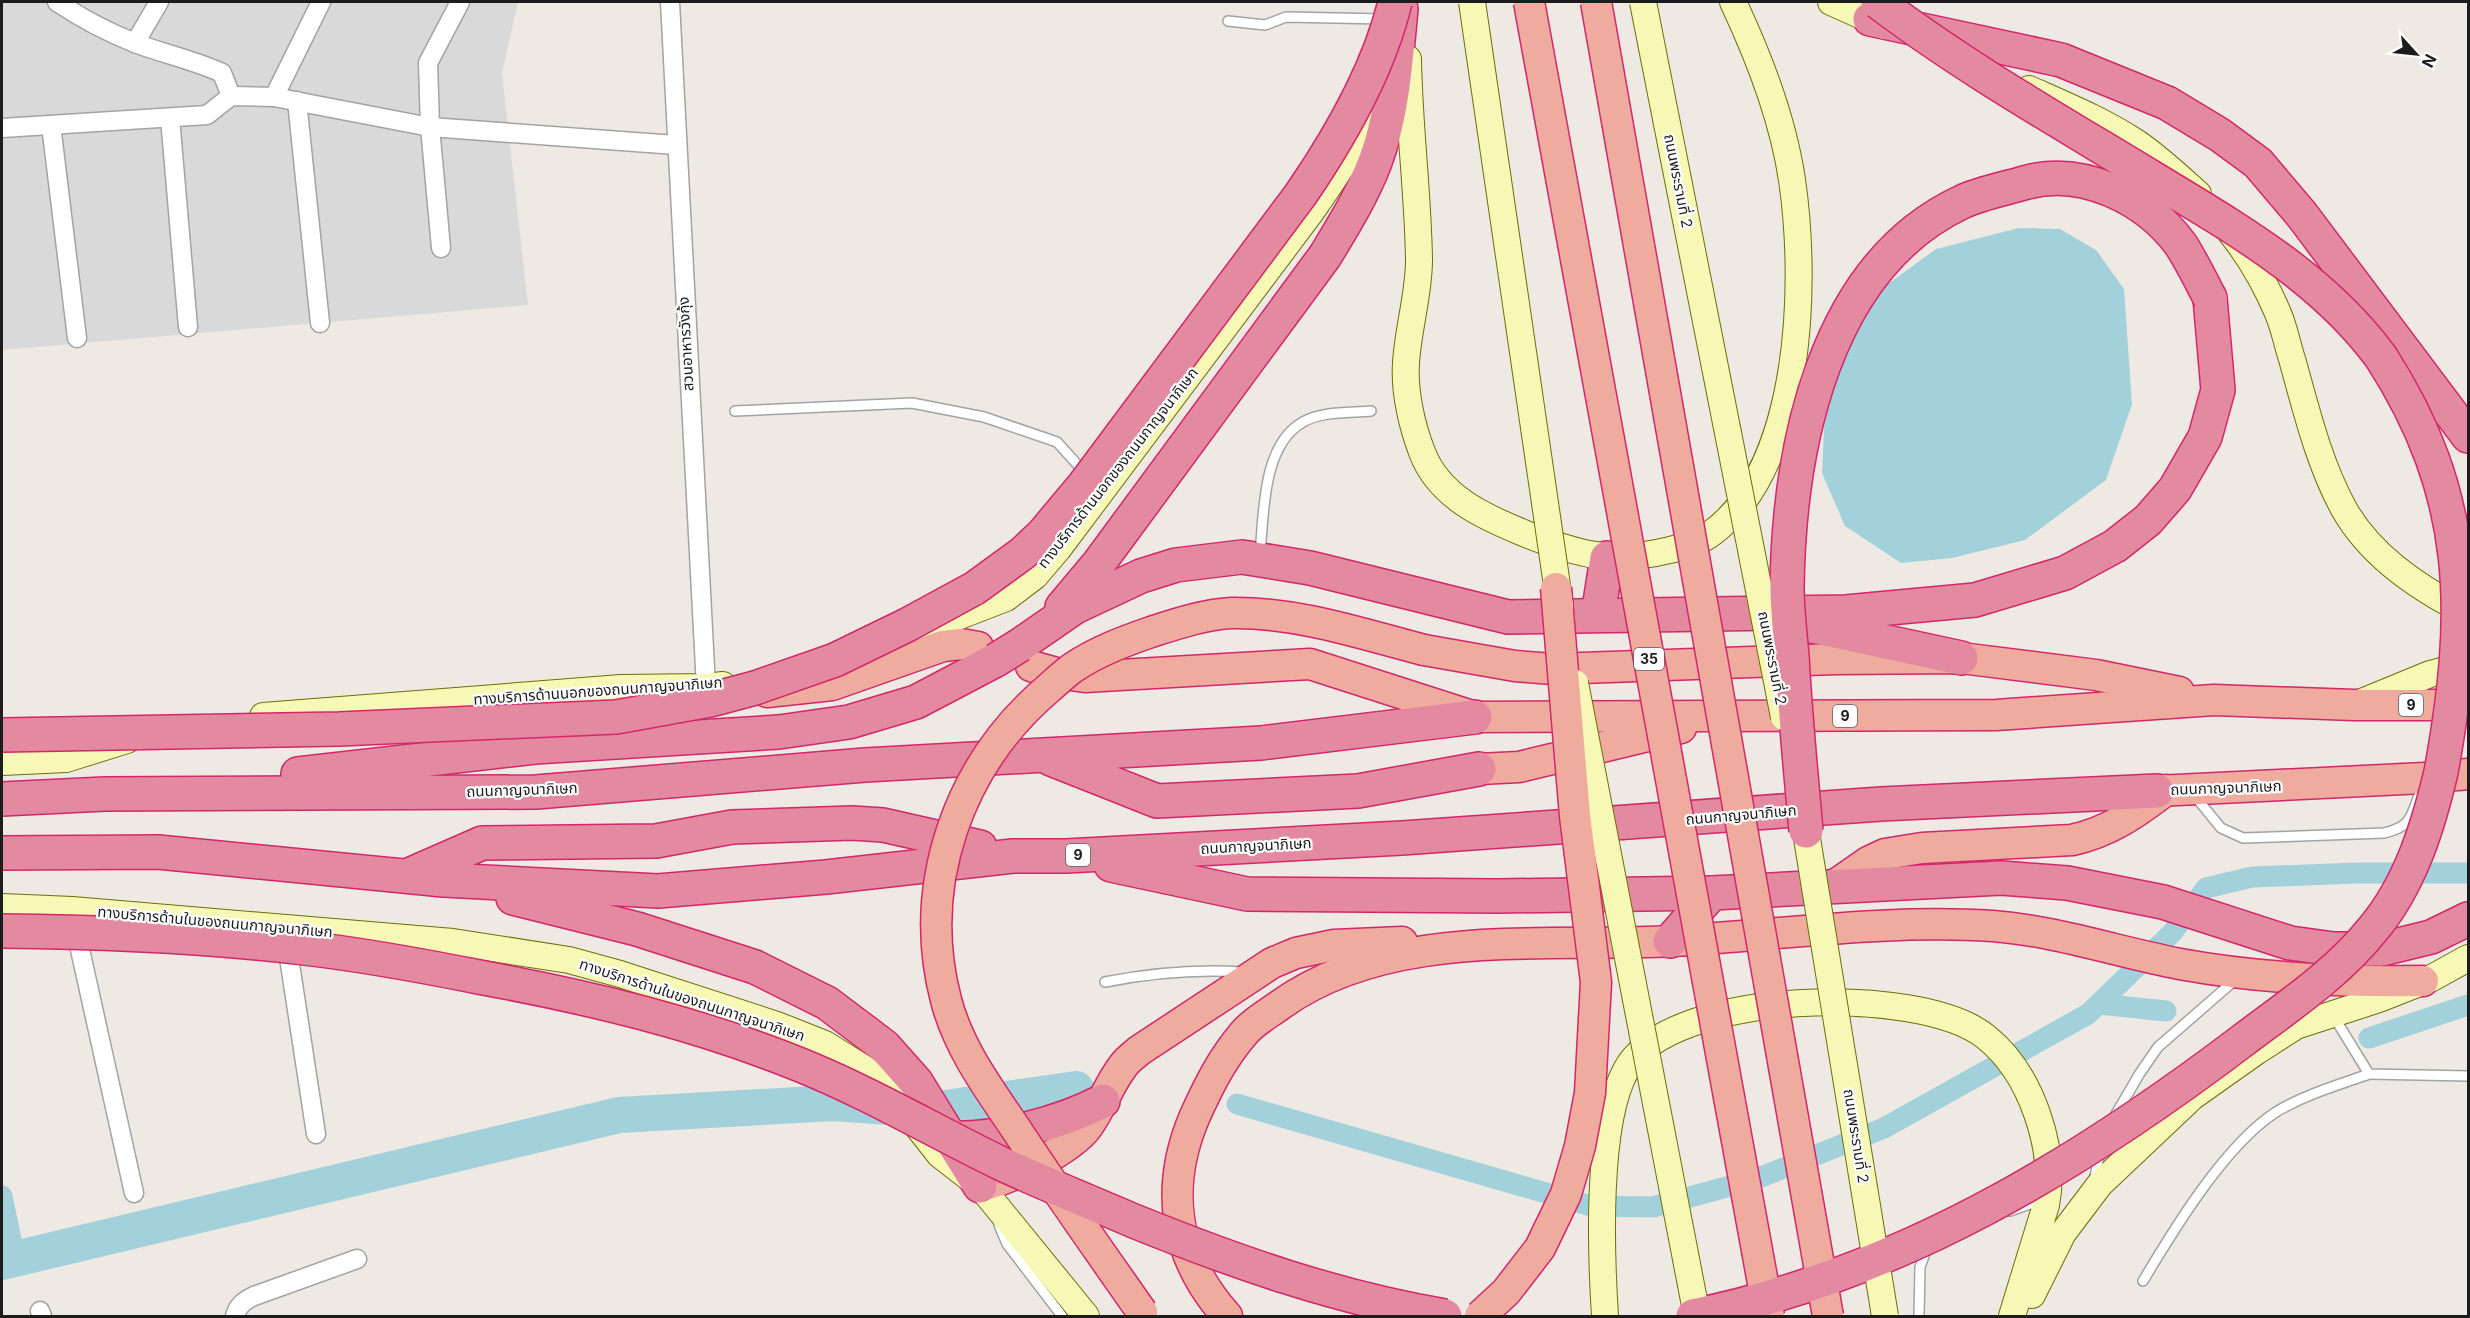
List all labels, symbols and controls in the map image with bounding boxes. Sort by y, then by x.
north arrow [2386,24,2446,84]
text: N [2418,51,2441,71]
street label: ถนนพระรามที่ 2 [1660,132,1698,230]
street label: สวนอาหารวังกุ้ง [674,296,697,392]
street label: ทางบริการด้านนอกของถนนกาญจนาภิเษก [1033,364,1202,572]
street label: ถนนพระรามที่ 2 [1754,609,1792,707]
road number: 35 [1634,648,1664,670]
street label: ทางบริการด้านนอกของถนนกาญจนาภิเษก [473,672,723,709]
road number: 9 [2399,694,2423,716]
road number: 9 [1833,705,1857,727]
street label: ถนนกาญจนาภิเษก [2170,776,2282,799]
street label: ถนนกาญจนาภิเษก [466,778,578,801]
street label: ถนนกาญจนาภิเษก [1685,800,1797,829]
street label: ถนนกาญจนาภิเษก [1200,833,1312,858]
road number: 9 [1066,844,1090,866]
street label: ทางบริการด้านในของถนนกาญจนาภิเษก [97,902,334,941]
street label: ทางบริการด้านในของถนนกาญจนาภิเษก [577,954,807,1045]
street label: ถนนพระรามที่ 2 [1840,1087,1874,1185]

